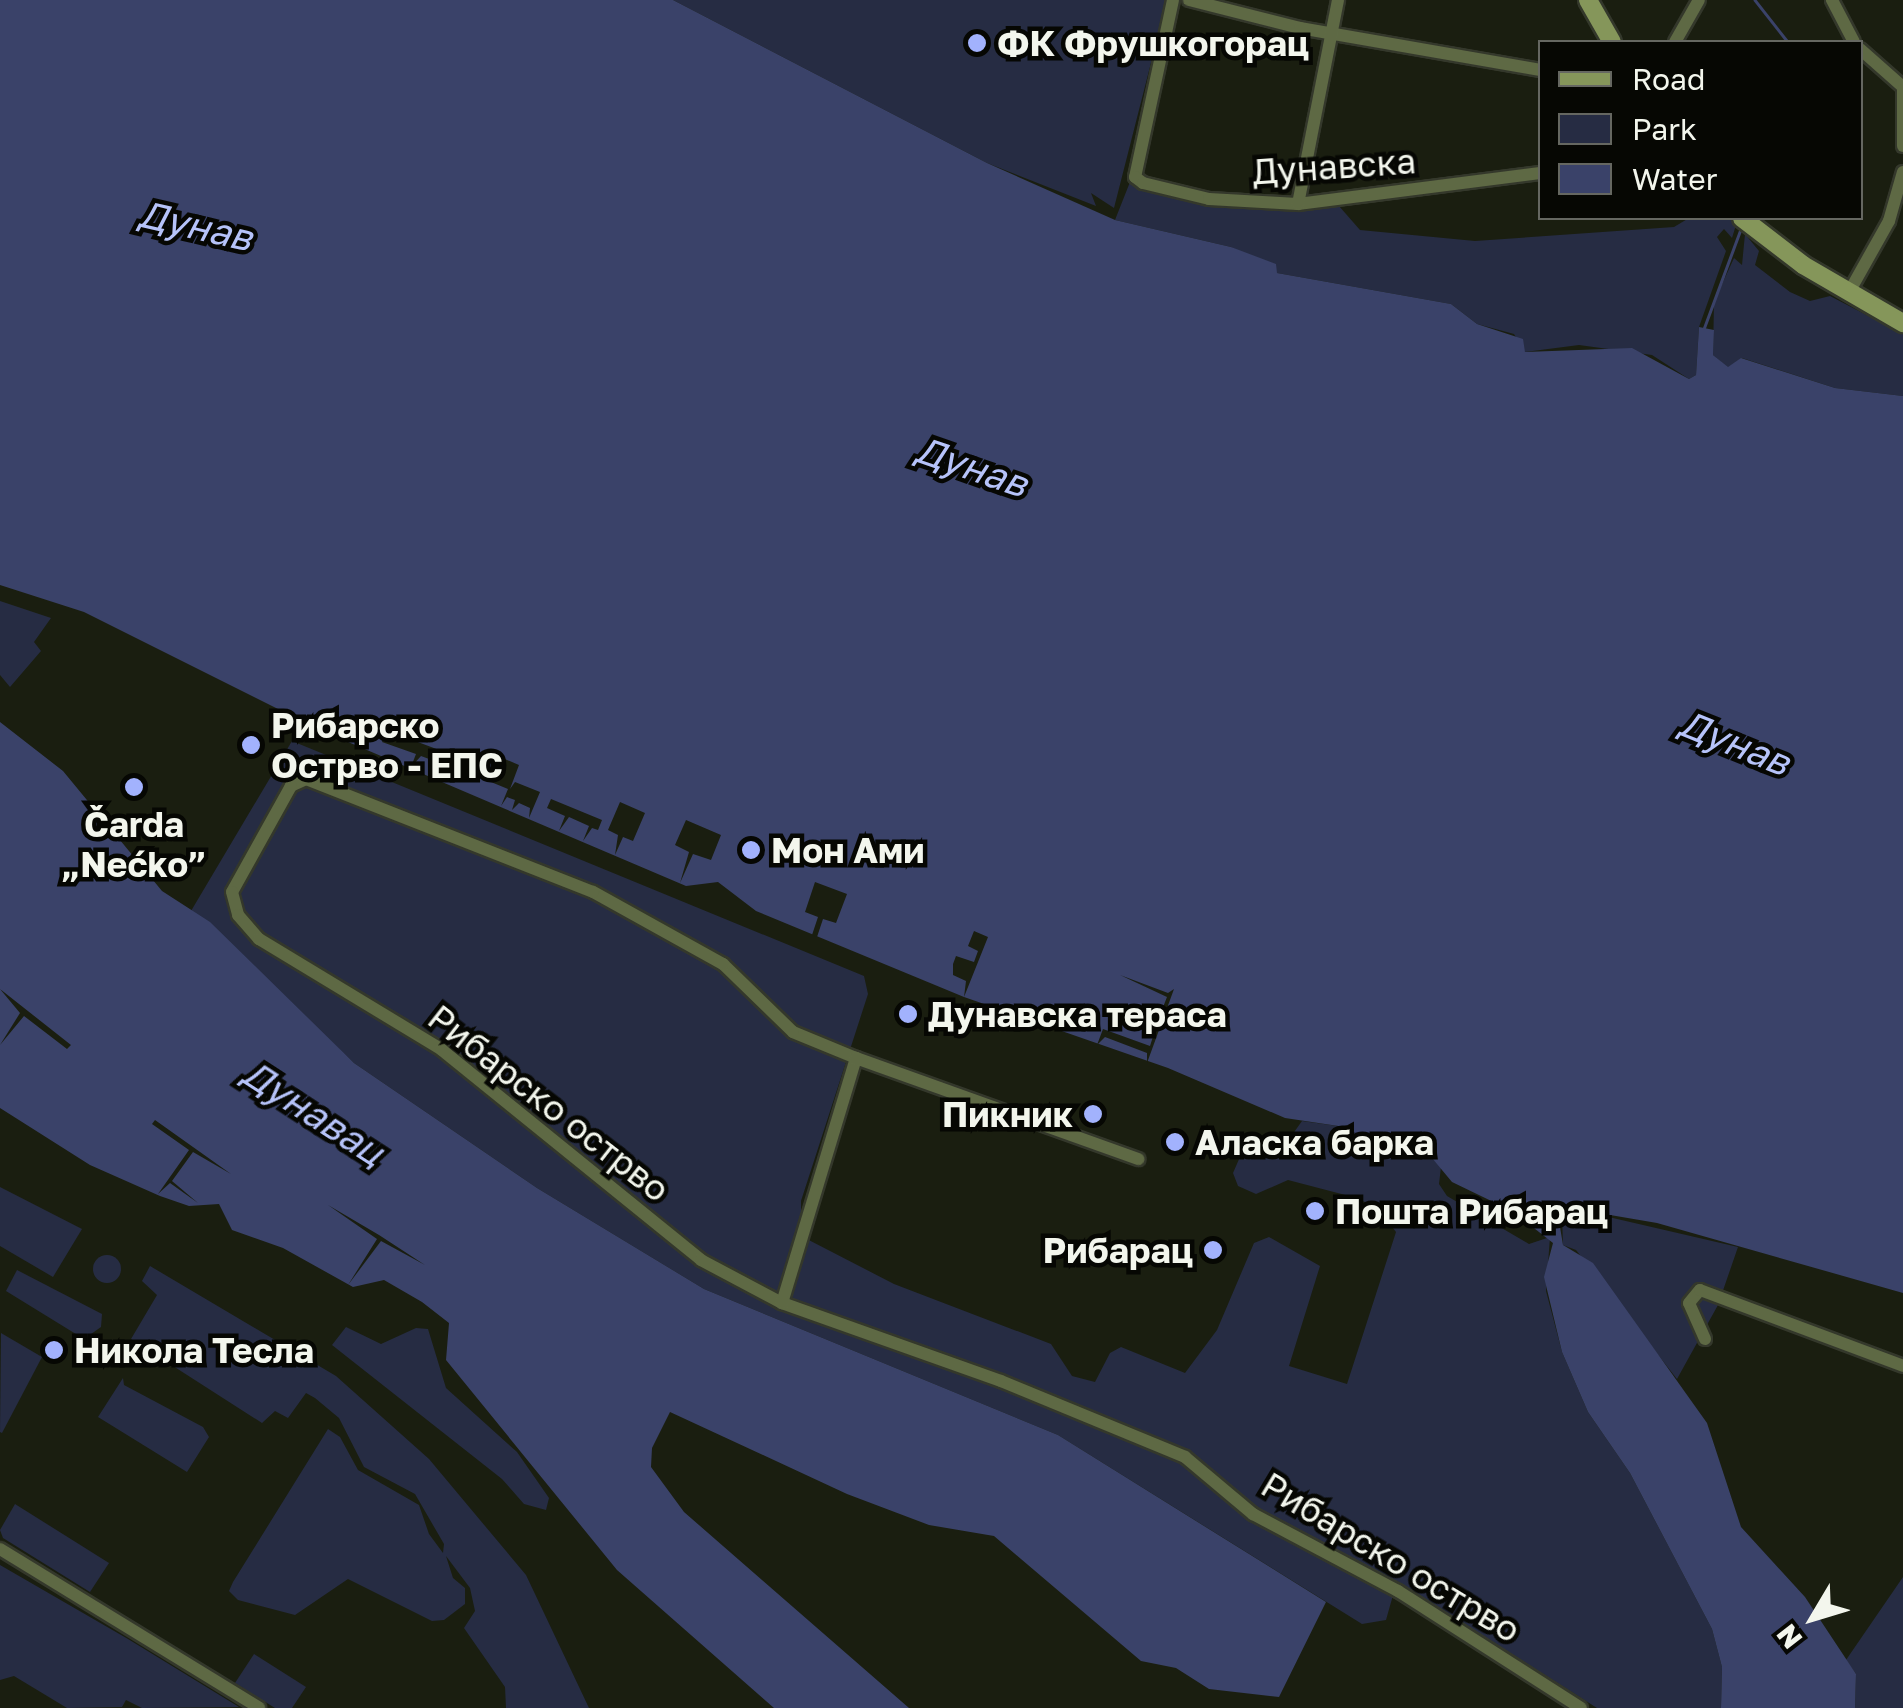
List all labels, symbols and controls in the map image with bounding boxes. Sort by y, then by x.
place label: ФК Фрушкогорац [997,22,1309,64]
marker: ФК Фрушкогорац [966,32,988,54]
legend [1538,40,1863,220]
text: Road [1632,61,1706,97]
text: Park [1632,111,1697,147]
street label: Дунавска [1251,139,1417,193]
text: Water [1632,161,1717,197]
water label: Дунав [135,190,257,260]
water label: Дунав [911,426,1033,506]
water label: Дунав [1673,699,1797,785]
place label: Рибарско Острво - ЕПС [271,704,503,786]
marker: Рибарско Острво - ЕПС [240,734,262,756]
marker: Čarda „Nećko” [123,776,145,798]
place label: Čarda „Nećko” [61,803,207,885]
place label: Мон Ами [771,829,925,871]
marker: Мон Ами [740,839,762,861]
place label: Дунавска тераса [928,993,1227,1035]
street label: Рибарско острво [420,996,678,1210]
marker: Дунавска тераса [897,1003,919,1025]
water label: Дунавац [235,1049,393,1175]
place label: Пикник [942,1093,1073,1135]
marker: Пикник [1082,1103,1104,1125]
place label: Аласка барка [1195,1121,1434,1163]
marker: Аласка барка [1164,1131,1186,1153]
place label: Пошта Рибарац [1335,1190,1608,1232]
marker: Пошта Рибарац [1304,1200,1326,1222]
place label: Рибарац [1043,1229,1193,1271]
marker: Рибарац [1202,1239,1224,1261]
place label: Никола Тесла [74,1329,314,1371]
marker: Никола Тесла [43,1339,65,1361]
street label: Рибарско острво [1254,1463,1528,1651]
north arrow [1763,1568,1863,1668]
text: N [1769,1618,1809,1655]

